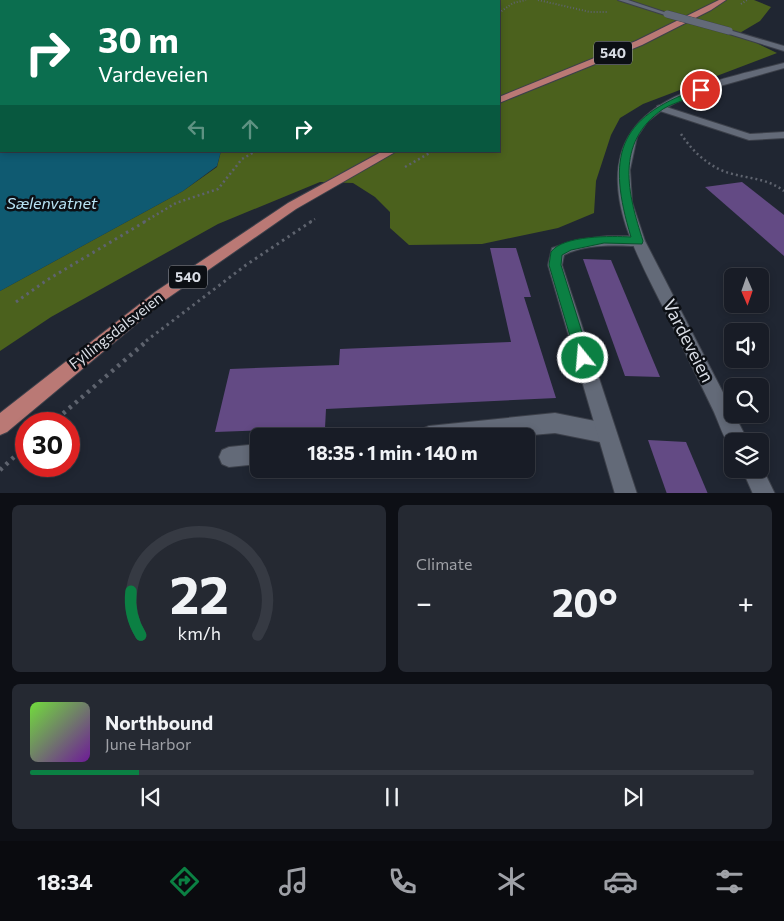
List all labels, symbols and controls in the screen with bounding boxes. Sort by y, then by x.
text: 30 m [98,17,179,60]
icon: right [15,20,80,85]
road number: 540 [594,42,632,64]
text: Vardeveien [98,60,208,87]
pin [680,69,722,111]
icon: arrive [687,76,715,104]
icon: left [183,115,211,143]
icon: ahead [236,115,264,143]
icon: right [289,115,317,143]
water label: Sælenvatnet [7,193,98,212]
road number: 540 [169,266,207,288]
north arrow [724,268,769,312]
map controls [724,268,769,478]
street label: Fyllingsdalsveien [65,288,166,372]
street label: Vardeveien [659,295,719,386]
button: sound [724,323,769,368]
position arrow [556,331,608,383]
button: search [724,378,769,423]
speed limit sign: 30 [15,412,80,477]
button: layers [724,433,769,478]
text: 18:35 · 1 min · 140 m [307,441,478,464]
text: Climate [416,554,472,573]
text: 22 [169,561,229,625]
text: 20° [552,578,618,625]
text: − [416,585,432,619]
text: + [738,585,754,619]
text: km/h [177,622,221,644]
text: Northbound [105,711,213,734]
text: June Harbor [105,734,191,753]
icon: previous [137,783,165,811]
icon: pause [378,783,406,811]
icon: next [619,783,647,811]
icon: directions [167,864,202,899]
icon: music [276,864,311,899]
icon: phone [385,864,420,899]
icon: climate [494,864,529,899]
icon: car [603,864,638,899]
icon: filters [712,864,747,899]
text: 18:34 [37,868,93,895]

